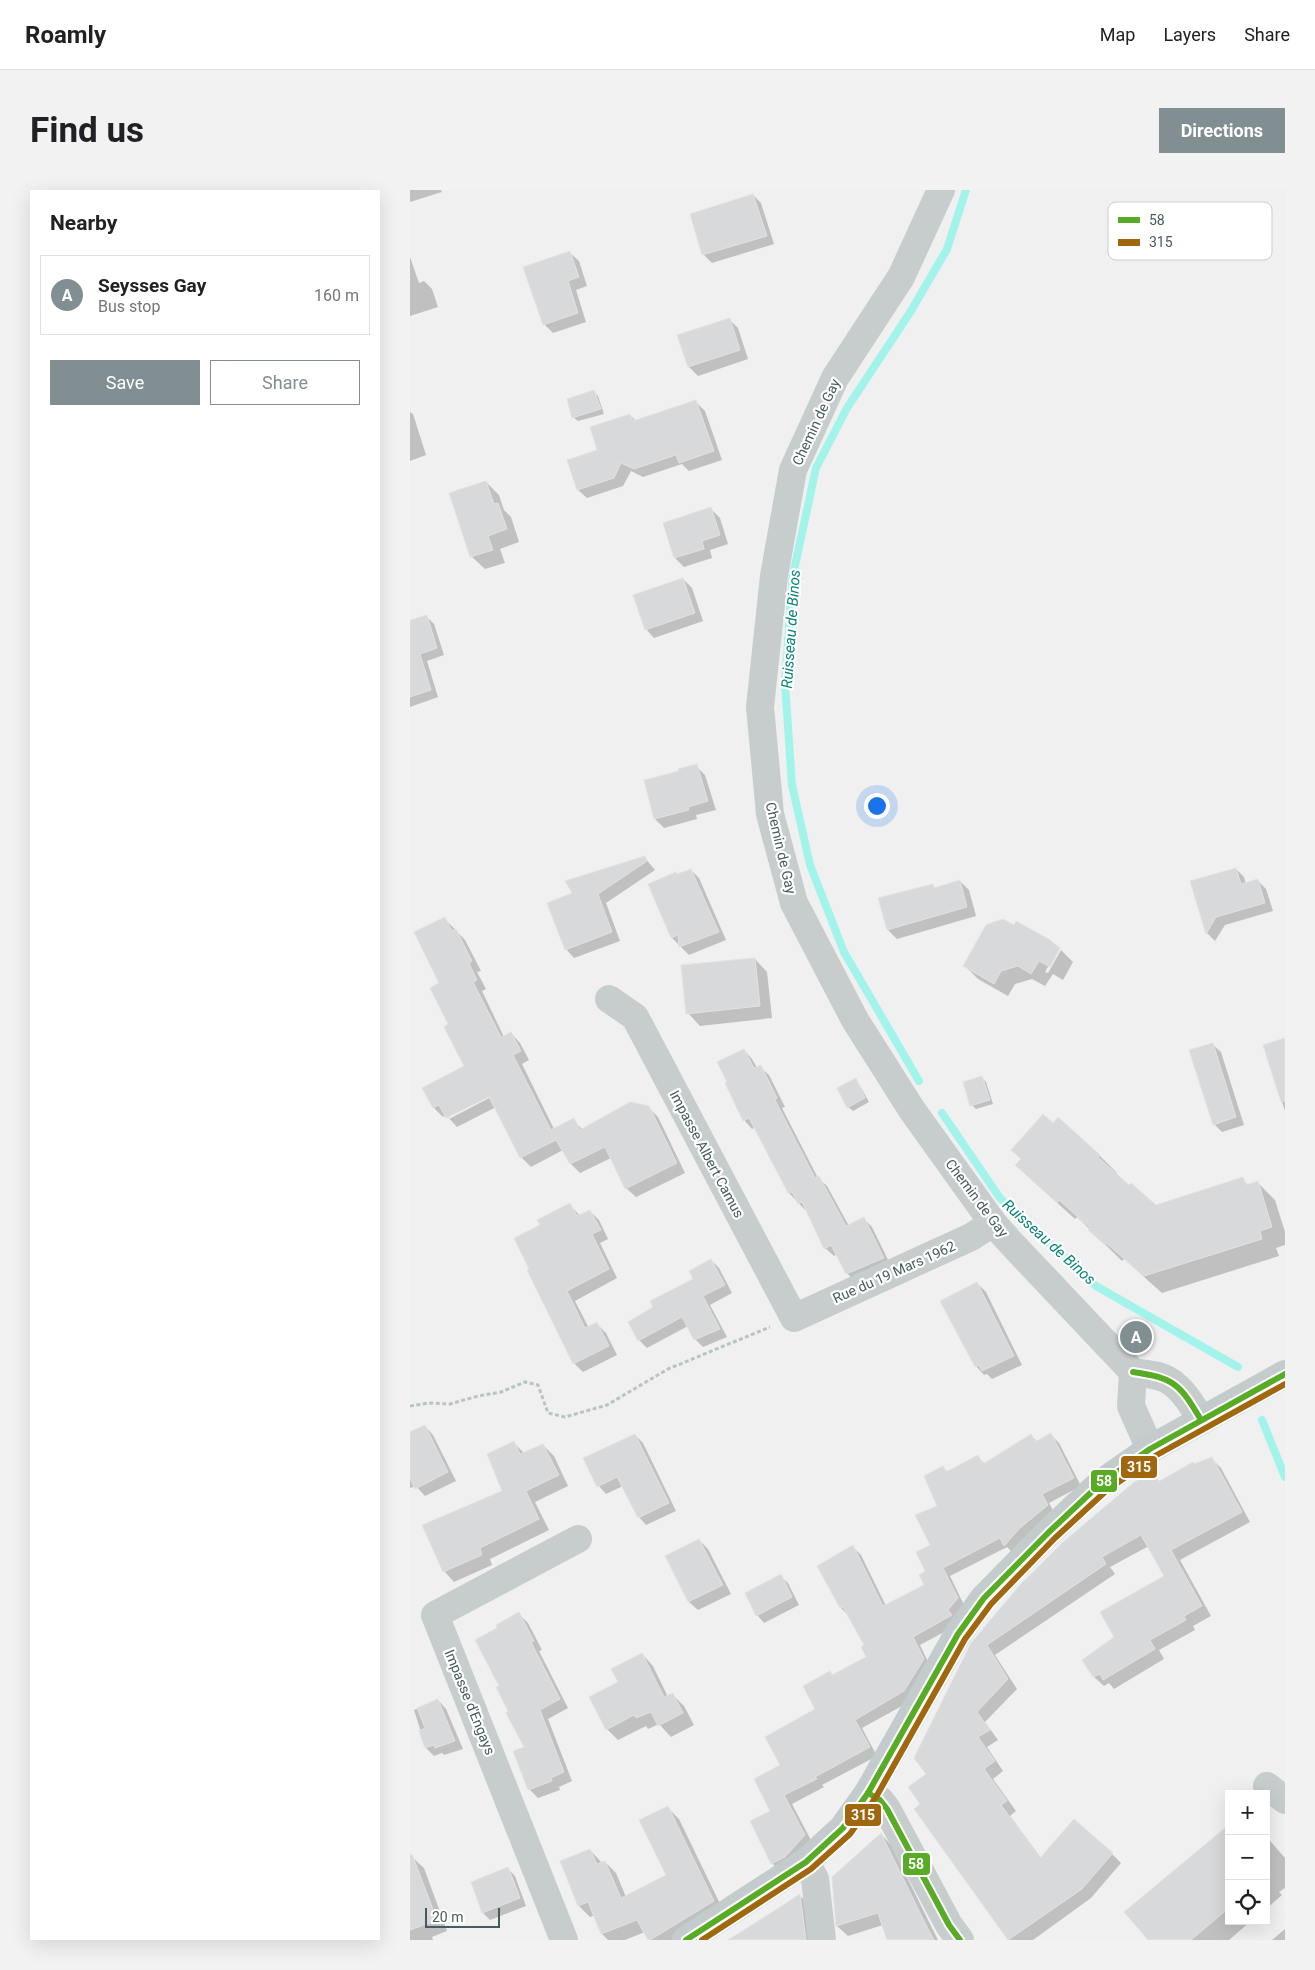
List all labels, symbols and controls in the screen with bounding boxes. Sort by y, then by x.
text: Roamly [25,21,106,49]
text: Map [1100,24,1135,45]
text: Layers [1163,24,1216,45]
text: Share [1244,24,1290,45]
button: Directions [1159,108,1285,153]
text: Find us [30,110,144,151]
legend [1108,202,1272,260]
text: Nearby [50,211,117,235]
text: 58 [1149,212,1165,228]
text: 315 [1149,234,1173,250]
text: Seysses Gay [98,274,206,297]
text: A [62,286,72,305]
text: 160 m [314,286,359,305]
text: Bus stop [98,297,160,316]
button: Save [50,360,200,405]
button: Share [210,360,360,405]
street label: Chemin de Gay [789,376,843,468]
water label: Ruisseau de Binos [778,569,804,689]
your location [864,793,890,819]
street label: Chemin de Gay [763,801,799,896]
street label: Impasse Albert Camus [667,1088,747,1220]
street label: Chemin de Gay [942,1156,1012,1240]
water label: Ruisseau de Binos [999,1196,1099,1288]
street label: Rue du 19 Mars 1962 [830,1238,958,1306]
pin: A [1120,1318,1152,1356]
line badge: 315 [1120,1455,1158,1479]
text: 315 [1127,1459,1151,1475]
line badge: 58 [1090,1469,1118,1493]
text: 58 [1096,1473,1112,1489]
street label: Impasse d'Engays [442,1647,498,1757]
map controls [1225,1790,1270,1925]
button: + [1225,1790,1270,1835]
line badge: 315 [844,1803,882,1827]
text: 315 [851,1807,875,1823]
button: − [1225,1835,1270,1880]
line badge: 58 [902,1852,931,1876]
text: 58 [908,1856,924,1872]
button: locate [1225,1880,1270,1925]
scale bar [425,1905,500,1928]
text: 20 m [432,1909,464,1925]

